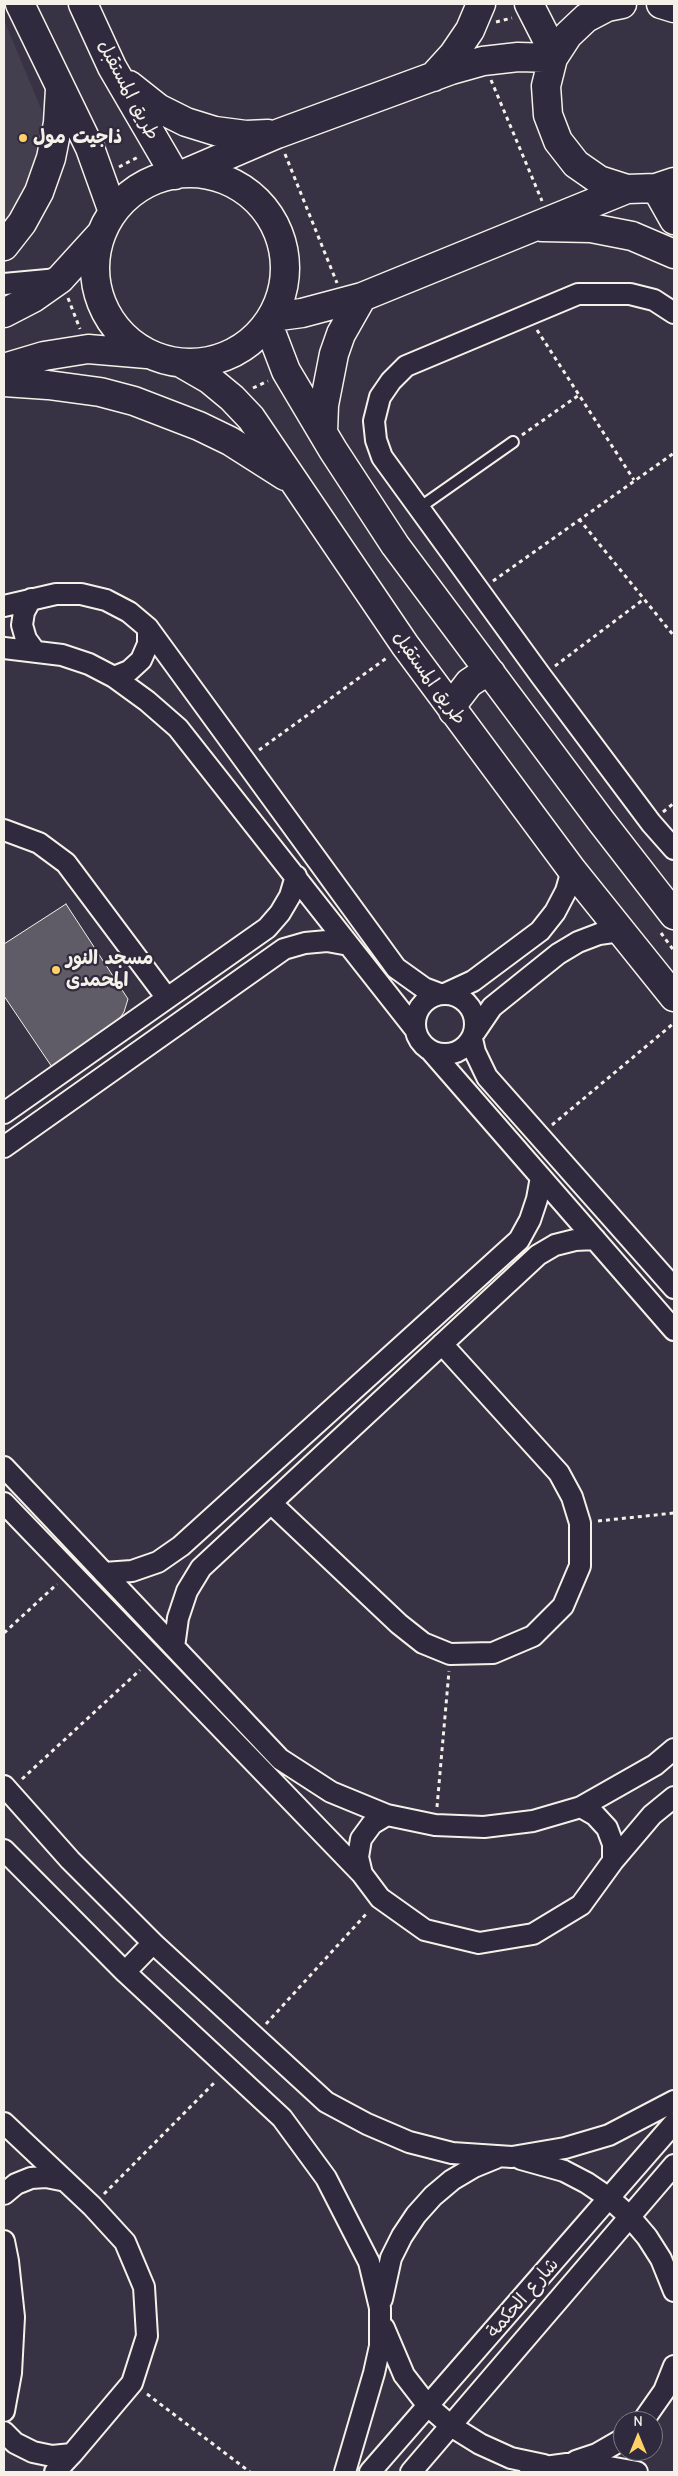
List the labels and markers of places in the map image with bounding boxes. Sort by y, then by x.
place label: ذاجيت مول [33,127,122,149]
marker: ذاجيت مول [17,132,29,144]
place label: مسجد النور المحمدى [66,948,153,992]
marker: مسجد النور المحمدى [50,964,62,976]

